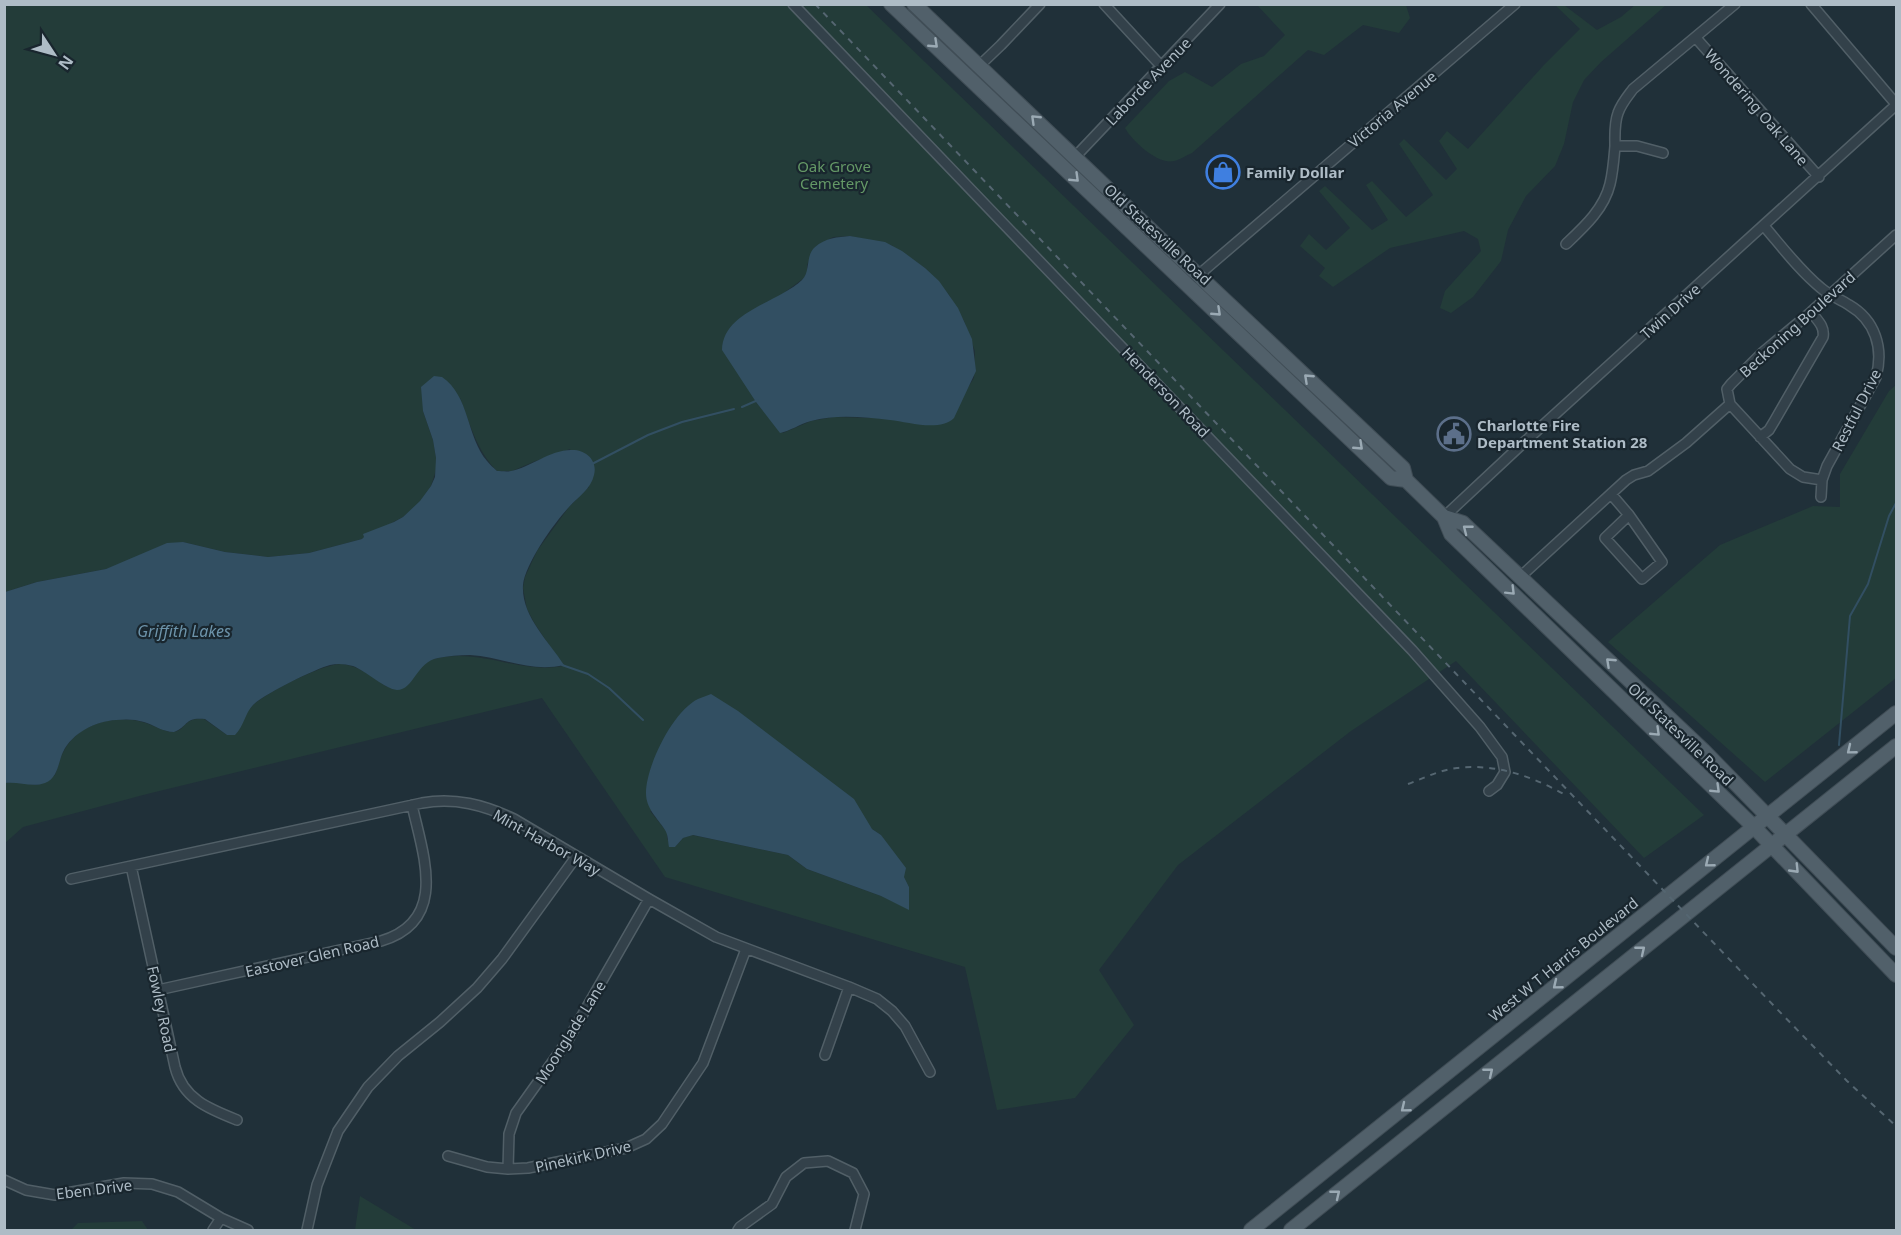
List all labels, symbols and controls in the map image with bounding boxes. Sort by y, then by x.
north arrow [24,24,84,84]
street label: Laborde Avenue [1101,33,1195,129]
one-way arrow [927,37,937,48]
street label: Wondering Oak Lane [1701,45,1813,169]
text: N [53,51,79,75]
street label: Victoria Avenue [1344,66,1440,152]
one-way arrow [1031,115,1042,126]
shop icon: Family Dollar [1205,154,1241,190]
park label: Oak Grove Cemetery [797,156,871,193]
place label: Family Dollar [1246,162,1345,182]
one-way arrow [1069,171,1079,182]
street label: Old Statesville Road [1100,179,1216,289]
street label: Beckoning Boulevard [1735,267,1859,381]
street label: Twin Drive [1636,279,1704,343]
one-way arrow [1209,305,1220,316]
street label: Henderson Road [1118,343,1214,441]
street label: Restful Drive [1827,366,1885,454]
one-way arrow [1305,374,1315,385]
place label: Charlotte Fire Department Station 28 [1477,415,1648,452]
public building icon: Charlotte Fire Department Station 28 [1436,416,1472,452]
one-way arrow [1352,439,1362,450]
one-way arrow [1463,525,1474,536]
one-way arrow [1503,583,1514,594]
water label: Griffith Lakes [137,620,231,642]
one-way arrow [1606,658,1617,669]
street label: Old Statesville Road [1624,678,1738,790]
one-way arrow [1648,724,1659,735]
one-way arrow [1847,742,1858,753]
one-way arrow [1708,782,1719,793]
street label: Mint Harbor Way [490,804,605,880]
one-way arrow [1704,856,1715,867]
one-way arrow [1787,862,1798,873]
street label: West W T Harris Boulevard [1484,892,1642,1026]
street label: Eastover Glen Road [243,931,381,981]
one-way arrow [1634,947,1645,958]
street label: Fowley Road [143,964,181,1054]
street label: Moonglade Lane [530,977,610,1087]
one-way arrow [1553,978,1564,989]
one-way arrow [1482,1069,1493,1080]
one-way arrow [1401,1100,1412,1111]
street label: Pinekirk Drive [533,1135,633,1177]
street label: Eben Drive [55,1174,133,1204]
one-way arrow [1330,1190,1341,1201]

